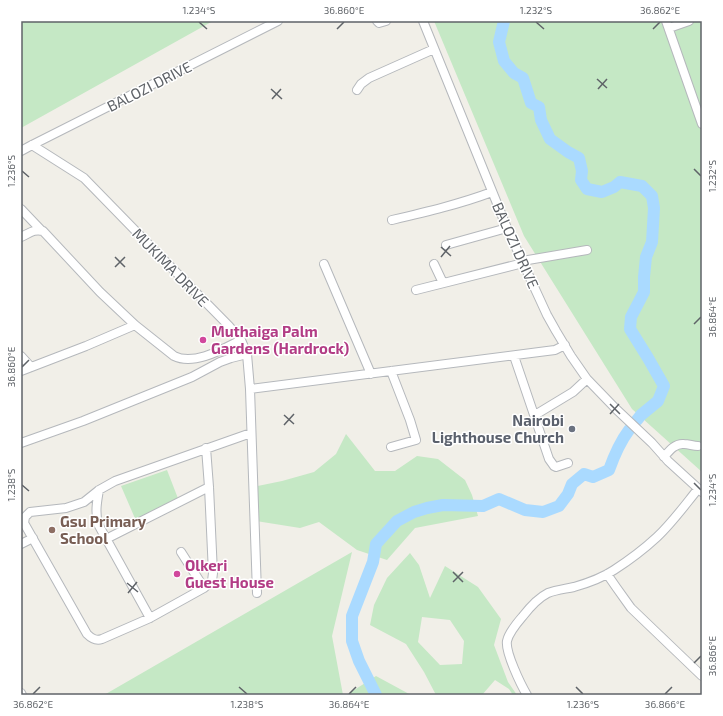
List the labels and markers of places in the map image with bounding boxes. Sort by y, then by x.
place label: Muthaiga Palm Gardens (Hardrock) [211,322,349,357]
marker: Muthaiga Palm Gardens (Hardrock) [198,335,208,345]
place label: Nairobi Lighthouse Church [432,411,564,446]
marker: Nairobi Lighthouse Church [567,424,577,434]
place label: Gsu Primary School [60,512,147,547]
marker: Gsu Primary School [47,525,57,535]
place label: Olkeri Guest House [185,556,274,591]
marker: Olkeri Guest House [172,569,182,579]

